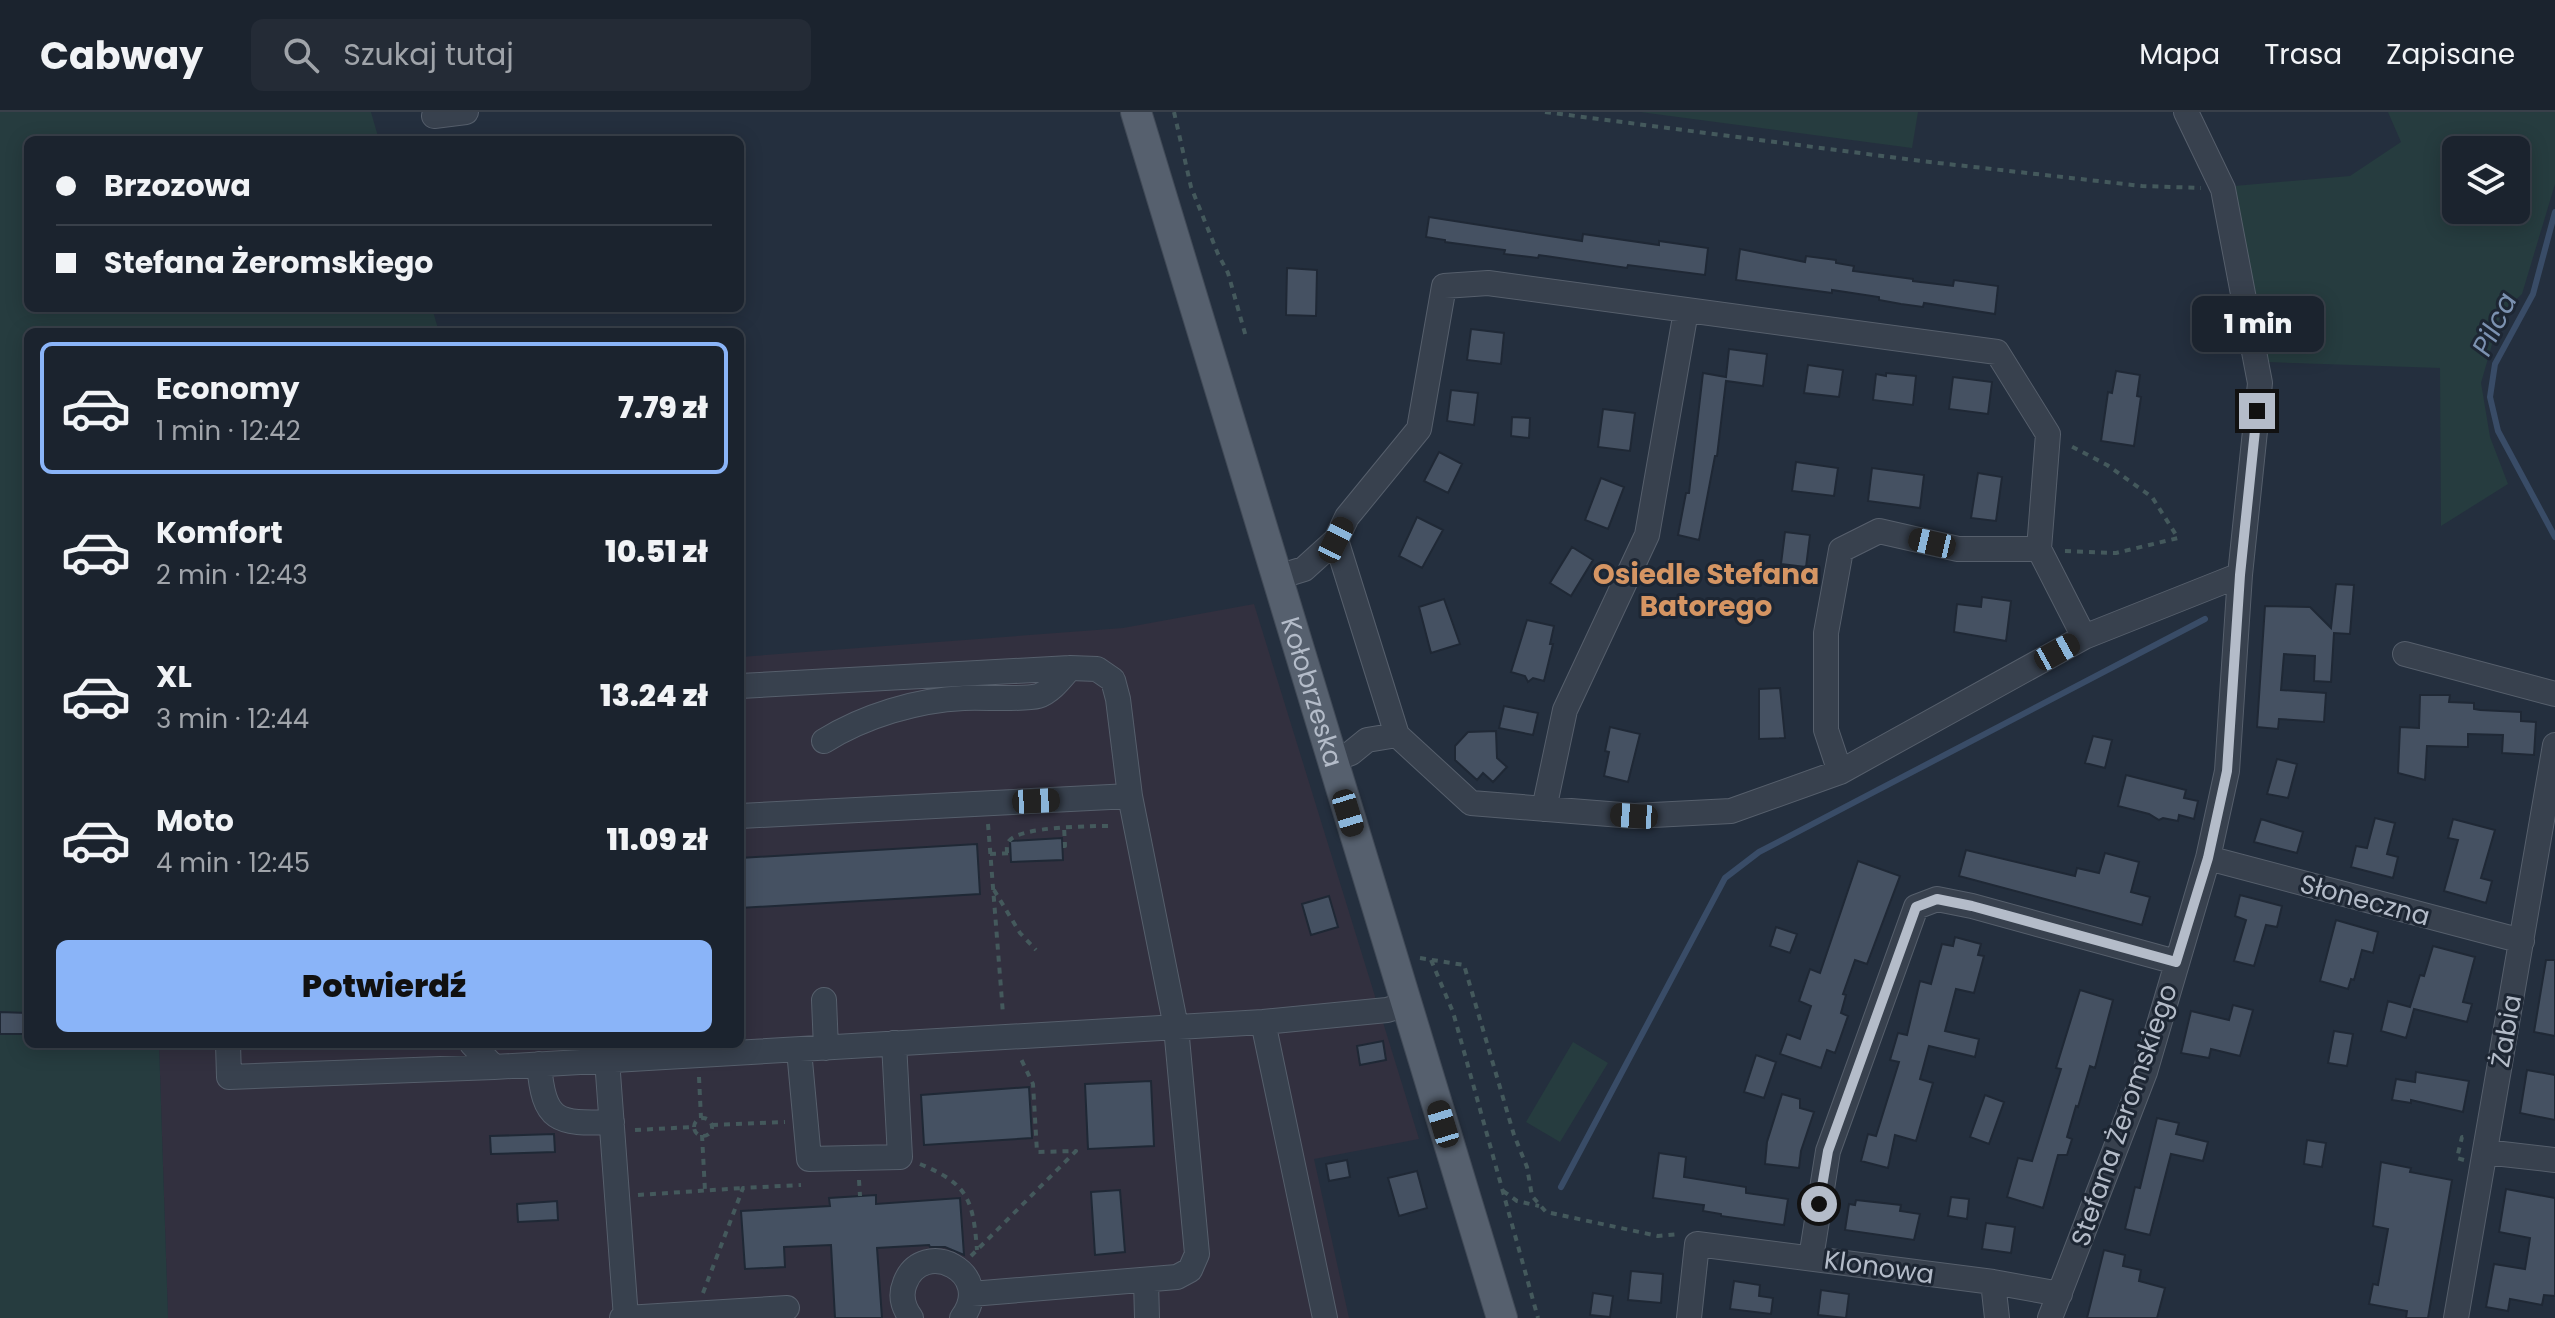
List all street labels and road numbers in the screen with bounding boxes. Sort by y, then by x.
street label: Kołobrzeska [1272,612,1352,771]
street label: Słoneczna [2296,865,2434,935]
street label: Stefana Żeromskiego [2062,979,2186,1251]
street label: Żabia [2482,992,2530,1070]
street label: Klonowa [1822,1241,1936,1293]

